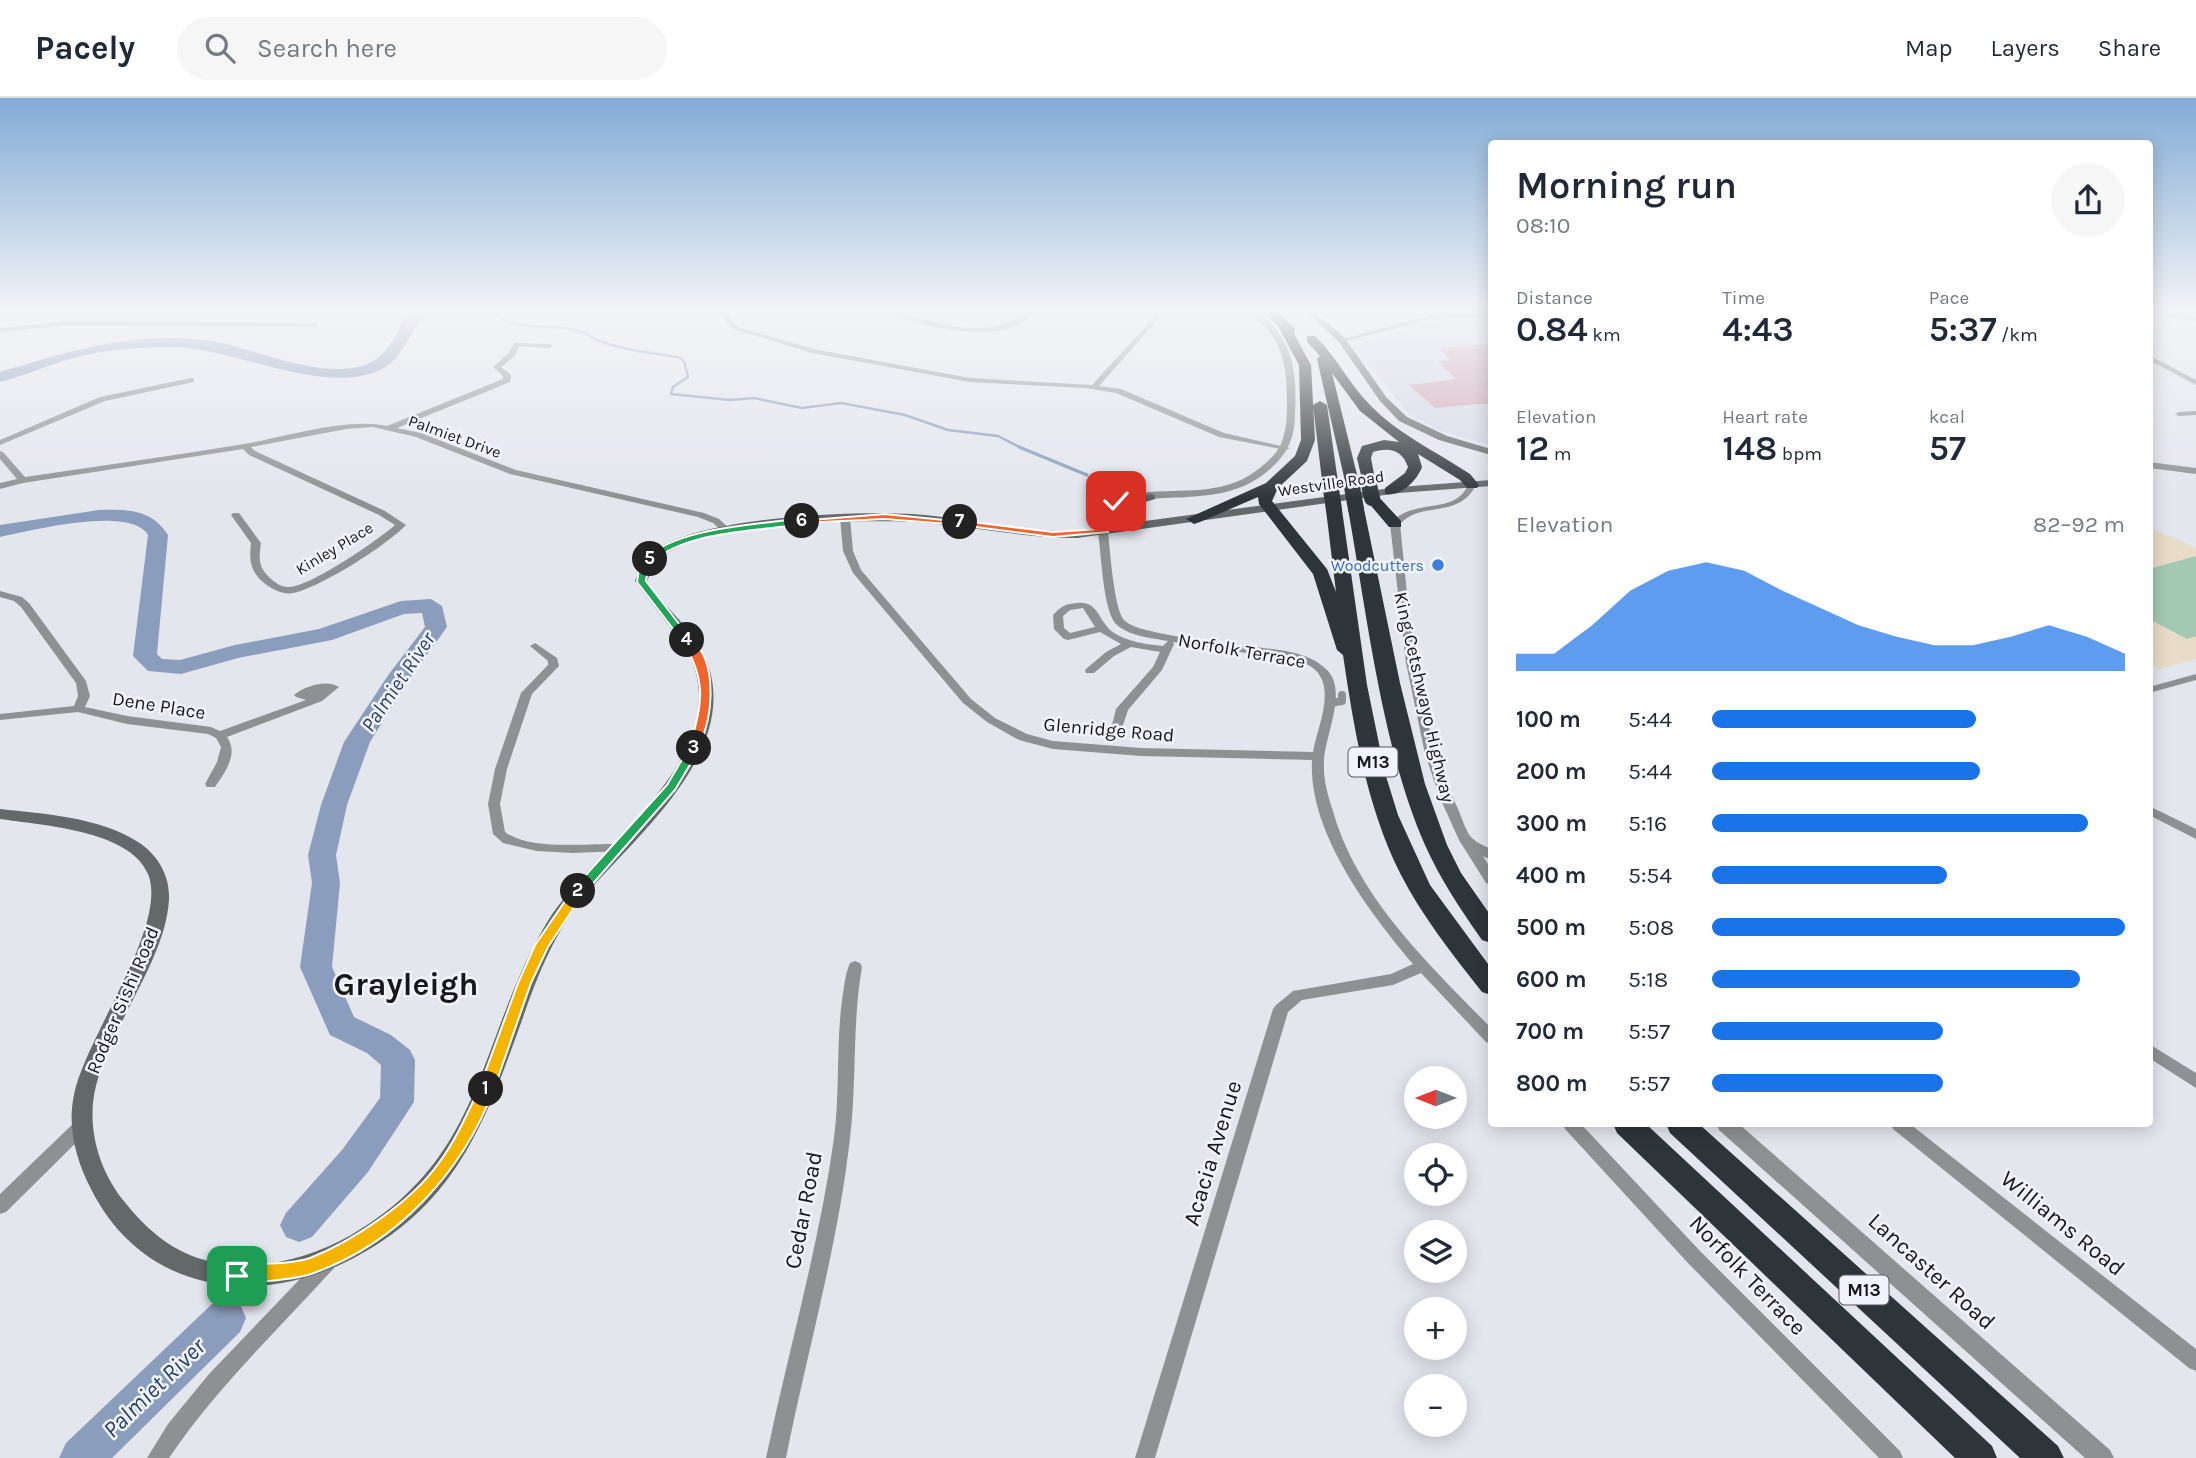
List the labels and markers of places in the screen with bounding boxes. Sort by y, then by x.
pin [1086,471,1146,531]
pin: 6 [784,504,820,538]
pin: 7 [942,504,978,540]
pin: 5 [632,542,668,576]
place label: Woodcutters [1331,556,1424,575]
marker: Woodcutters [1430,557,1446,573]
pin: 4 [670,622,704,658]
pin: 3 [676,730,712,766]
pin: 2 [560,874,596,908]
pin: 1 [468,1072,504,1107]
pin [207,1246,267,1306]

